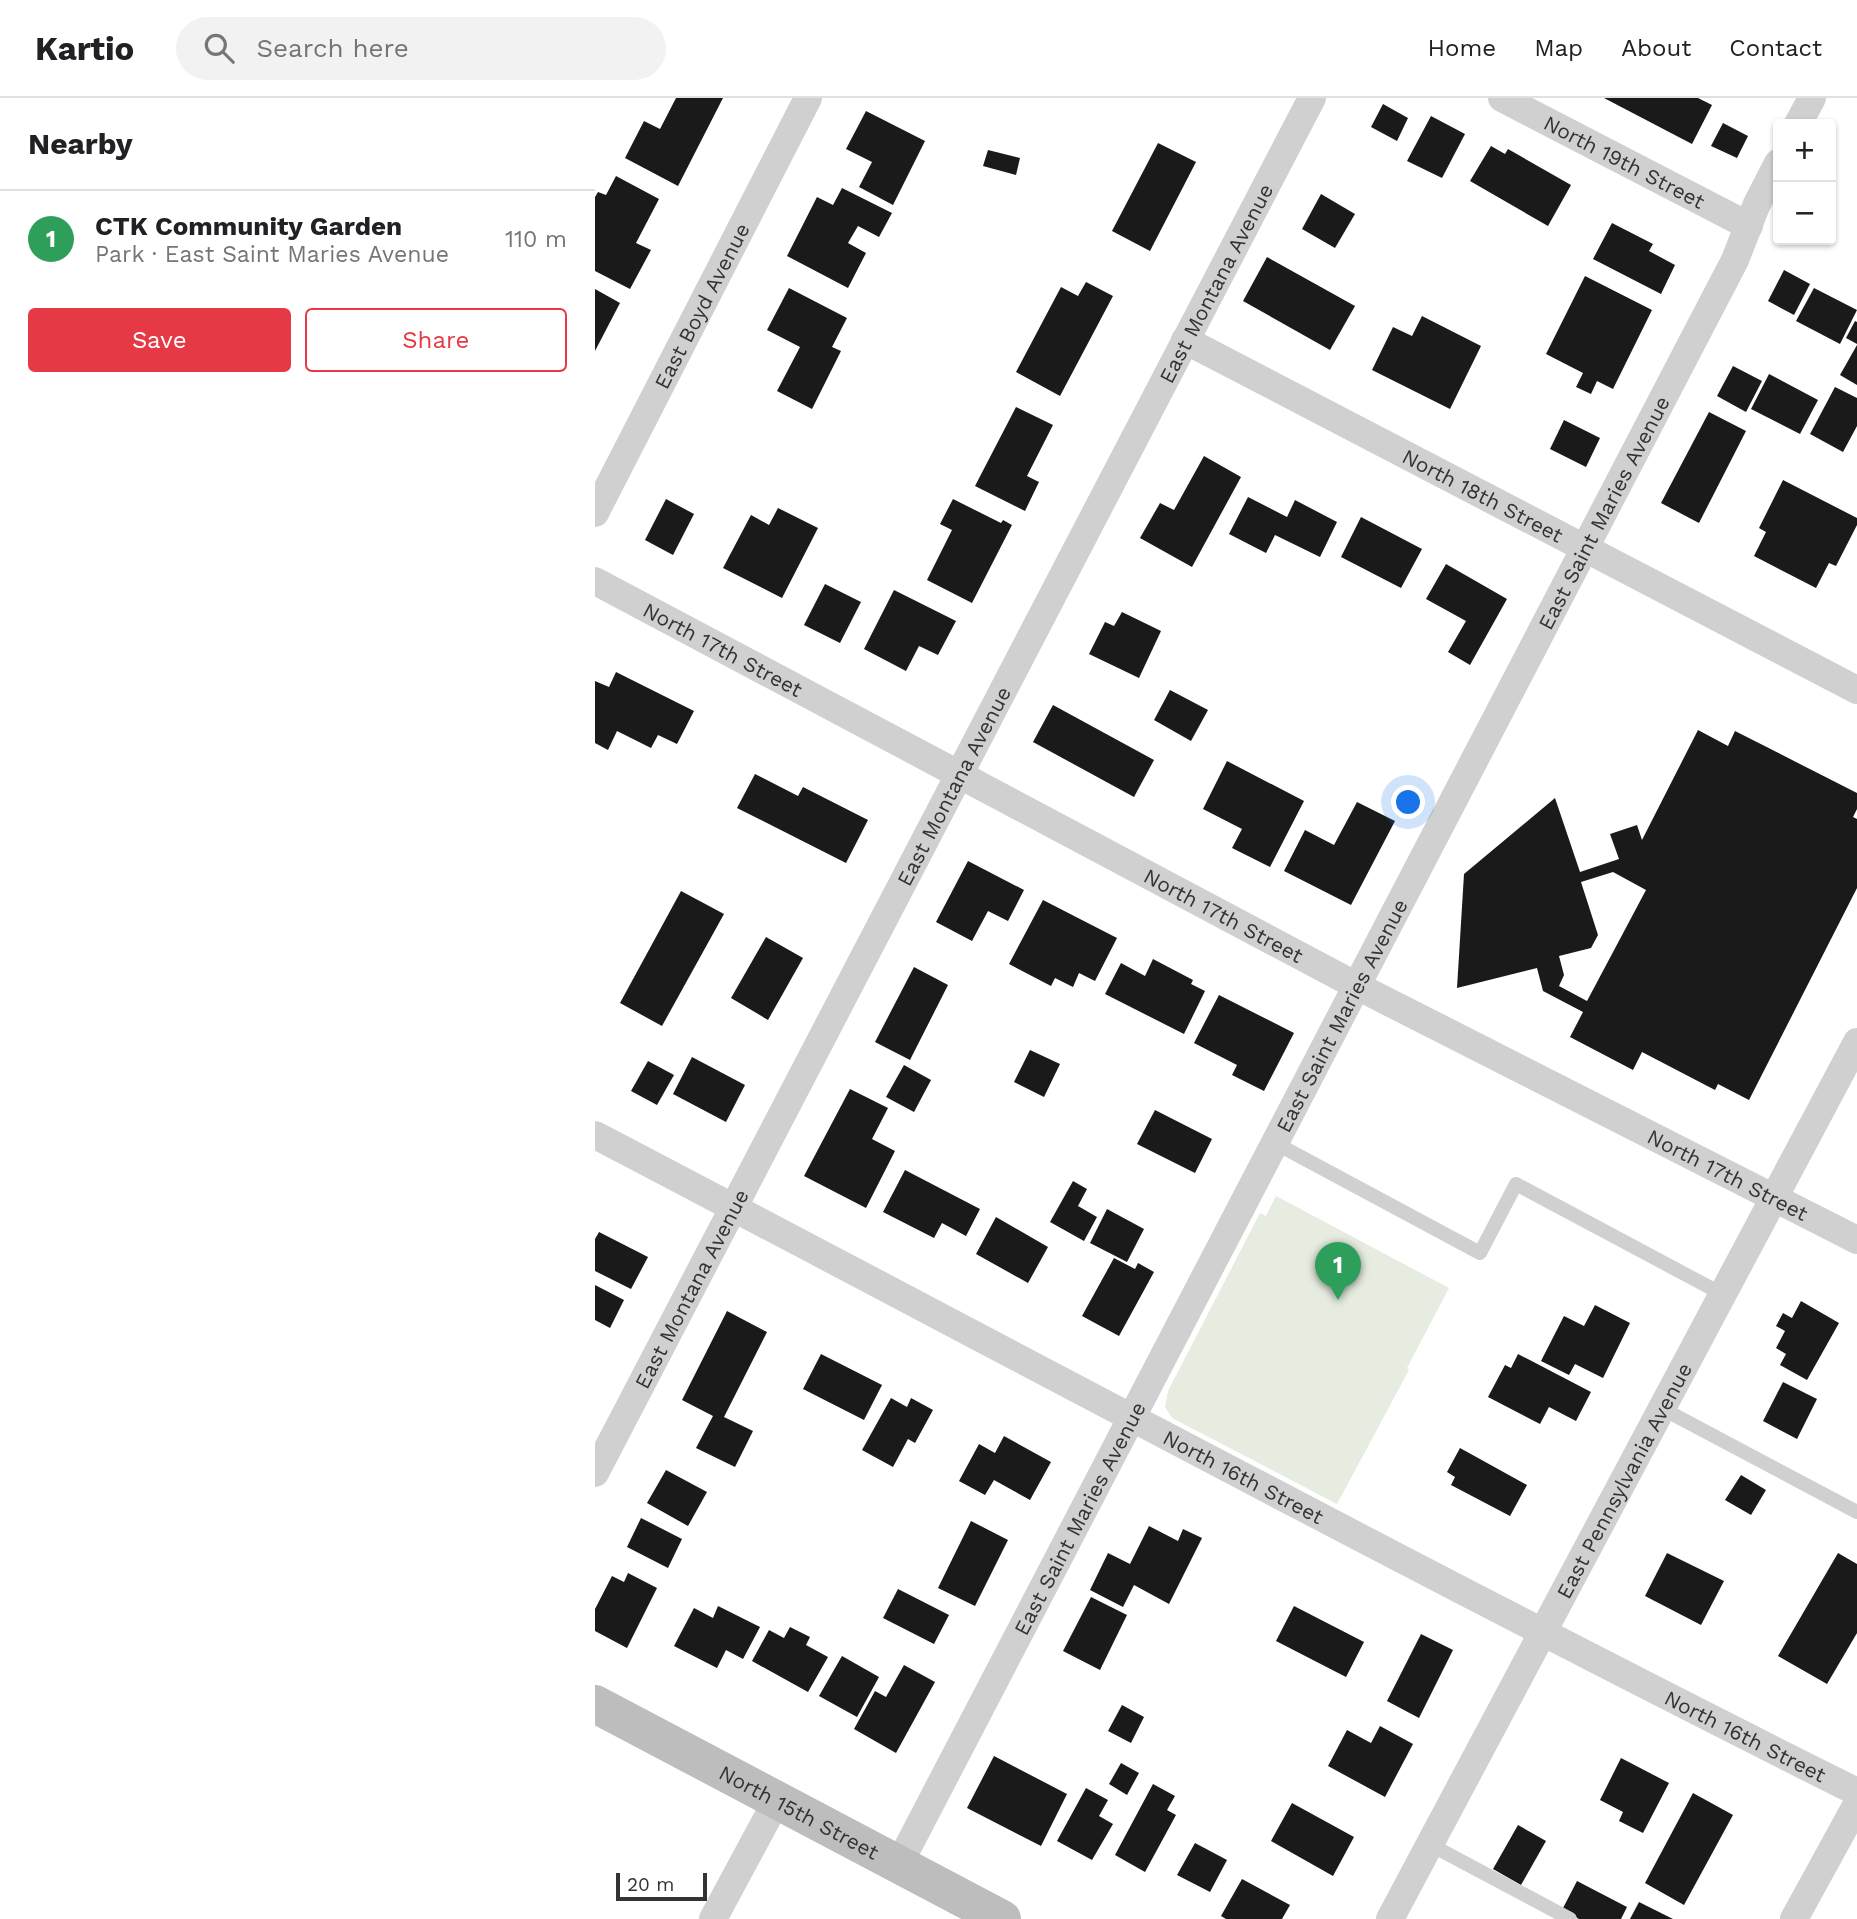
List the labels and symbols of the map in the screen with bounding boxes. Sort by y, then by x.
street label: North 19th Street [1540,109,1709,214]
street label: East Montana Avenue [1153,179,1278,387]
street label: East Boyd Avenue [648,219,754,393]
street label: East Saint Maries Avenue [1532,392,1674,633]
street label: North 18th Street [1398,443,1568,547]
street label: North 17th Street [639,597,807,702]
street label: East Montana Avenue [891,682,1016,890]
your location [1391,785,1425,819]
street label: North 17th Street [1140,863,1308,968]
street label: East Saint Maries Avenue [1270,894,1412,1136]
street label: North 17th Street [1644,1123,1812,1226]
street label: East Montana Avenue [629,1185,753,1392]
pin: 1 [1315,1242,1361,1300]
street label: East Pennsylvania Avenue [1551,1358,1697,1603]
street label: East Saint Maries Avenue [1008,1397,1150,1639]
street label: North 16th Street [1159,1424,1328,1529]
street label: North 16th Street [1661,1685,1831,1787]
street label: North 15th Street [715,1759,884,1864]
scale bar [616,1870,707,1902]

